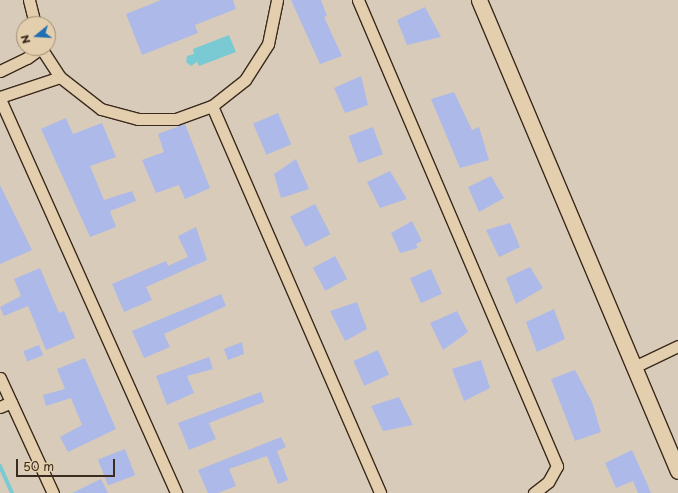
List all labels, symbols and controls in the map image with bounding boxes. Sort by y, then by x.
north arrow [16,16,56,56]
text: N [16,33,34,46]
scale bar [18,451,117,477]
text: 50 m [23,457,54,475]

